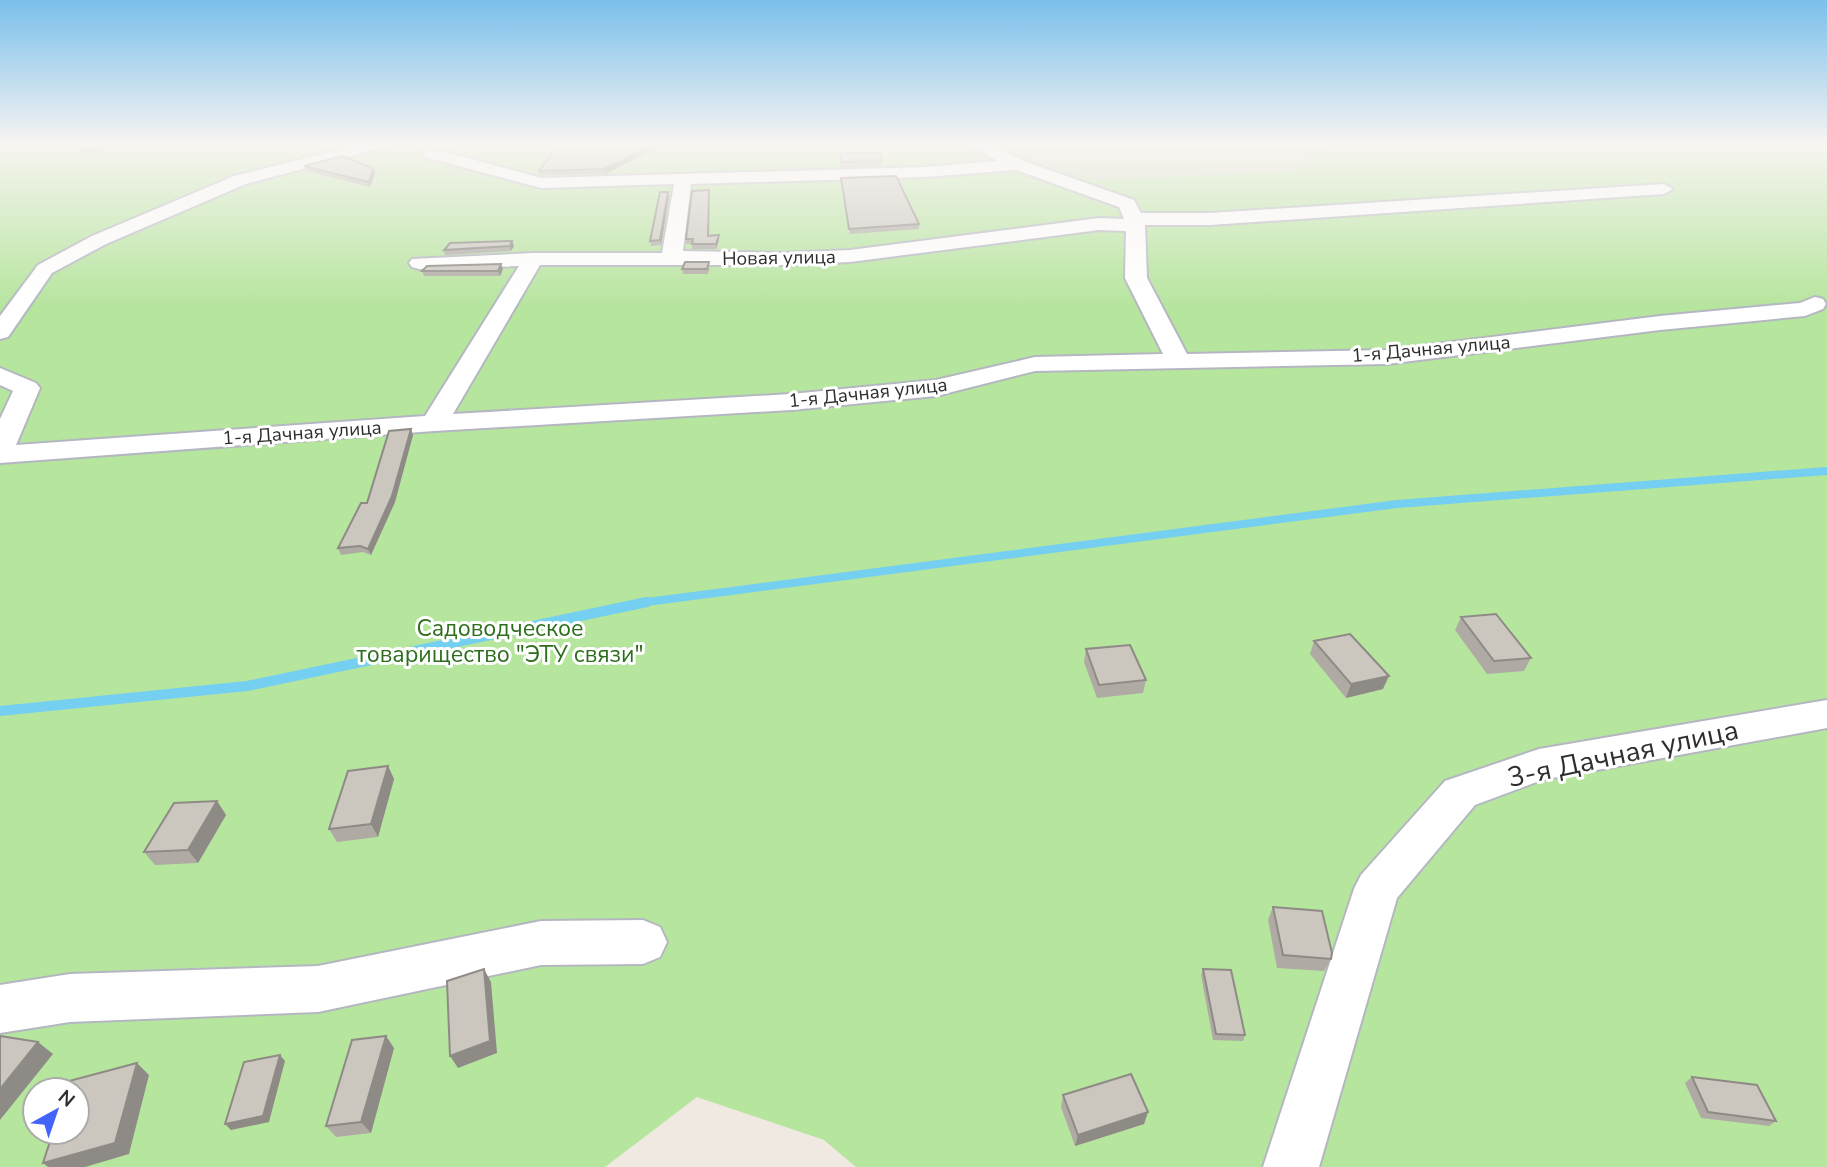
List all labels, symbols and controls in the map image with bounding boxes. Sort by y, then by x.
street label: Новая улица [722,244,836,272]
street label: 1-я Дачная улица [1350,329,1512,369]
street label: 1-я Дачная улица [787,372,949,414]
street label: 1-я Дачная улица [221,414,383,452]
park label: Садоводческое товарищество "ЭТУ связи" [357,613,643,670]
street label: 3-я Дачная улица [1504,711,1742,797]
north arrow [21,1076,91,1146]
text: N [52,1084,80,1113]

